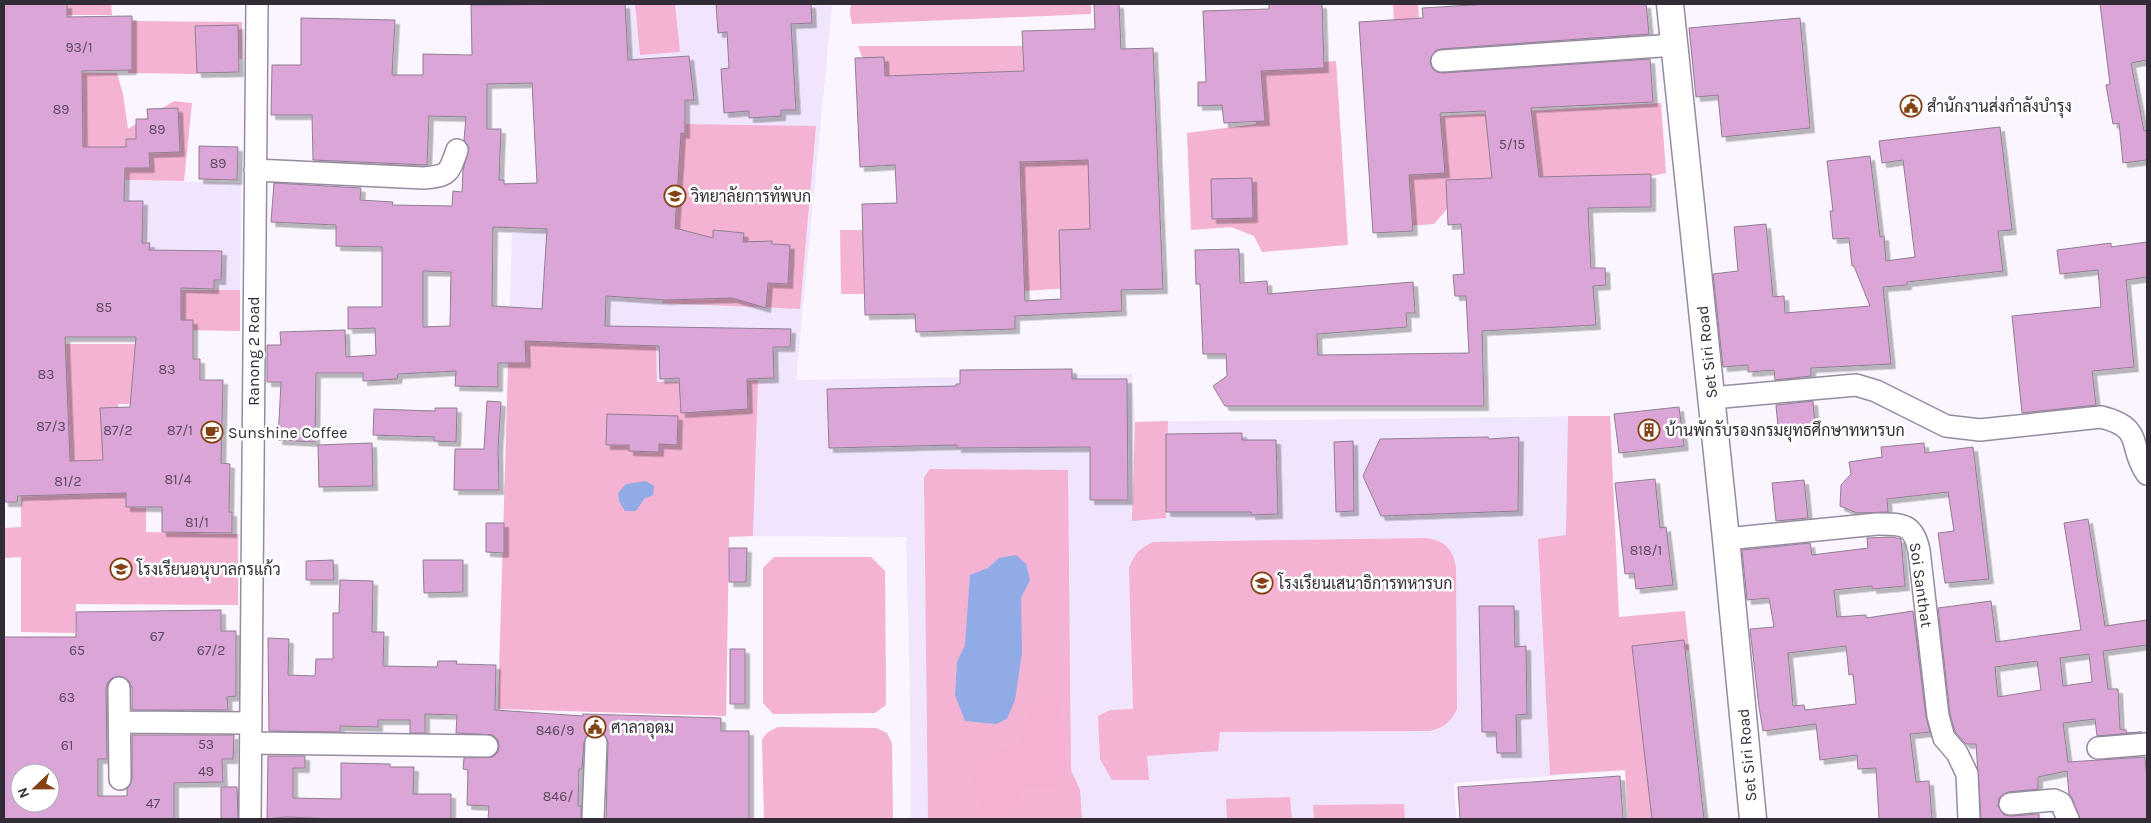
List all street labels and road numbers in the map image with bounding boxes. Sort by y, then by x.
street label: Ranong 2 Road [244,296,263,406]
street label: Set Siri Road [1693,305,1721,399]
street label: Soi Santhat [1906,541,1936,629]
street label: Set Siri Road [1733,708,1761,802]

